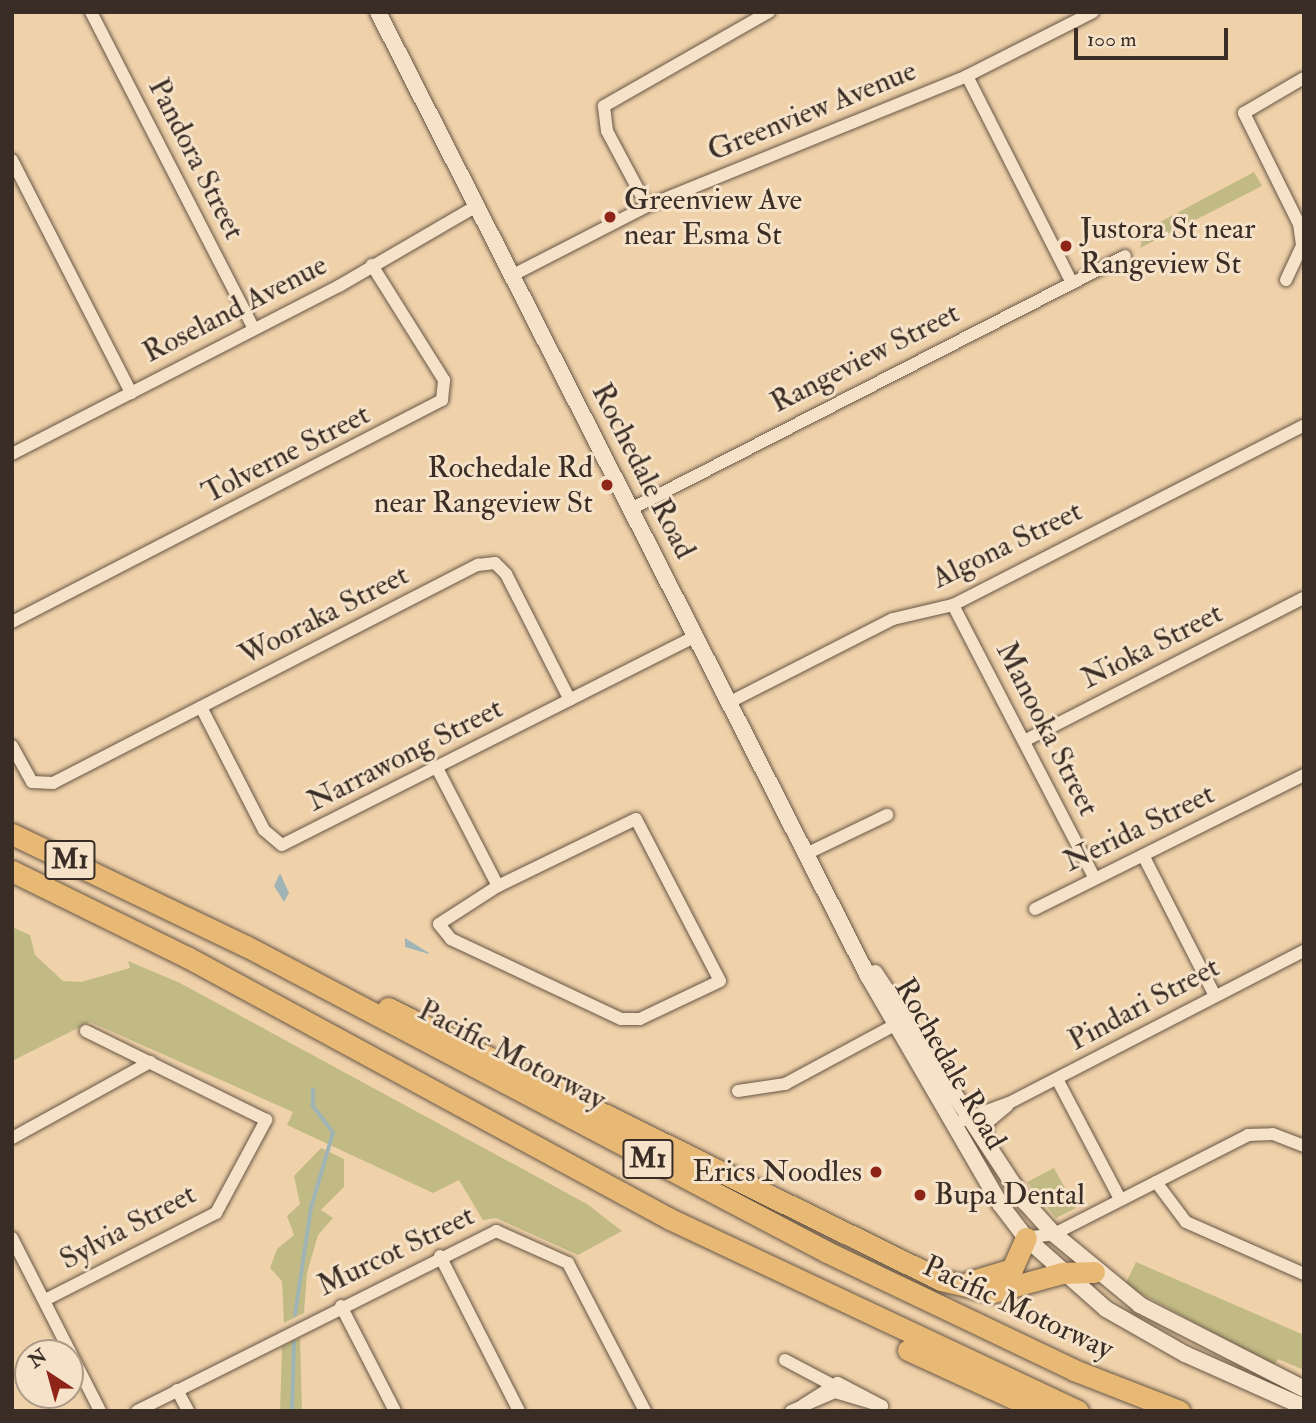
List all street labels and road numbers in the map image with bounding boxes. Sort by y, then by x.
street label: Greenview Avenue [703,53,921,169]
street label: Pandora Street [140,72,252,246]
street label: Roseland Avenue [137,247,333,371]
street label: Rangeview Street [765,295,965,421]
street label: Rochedale Road [583,377,703,565]
street label: Tolverne Street [196,396,376,512]
street label: Algona Street [926,493,1088,597]
street label: Wooraka Street [233,557,415,673]
street label: Nioka Street [1075,595,1229,697]
street label: Manooka Street [988,636,1106,822]
street label: Narrawong Street [301,690,509,820]
street label: Nerida Street [1058,776,1220,880]
road number: M1 [44,836,96,884]
street label: Pindari Street [1062,949,1226,1059]
street label: Rochedale Road [886,972,1014,1156]
street label: Pacific Motorway [412,992,612,1118]
road number: M1 [622,1134,674,1184]
street label: Sylvia Street [54,1176,202,1278]
street label: Murcot Street [312,1198,480,1304]
street label: Pacific Motorway [917,1248,1119,1368]

